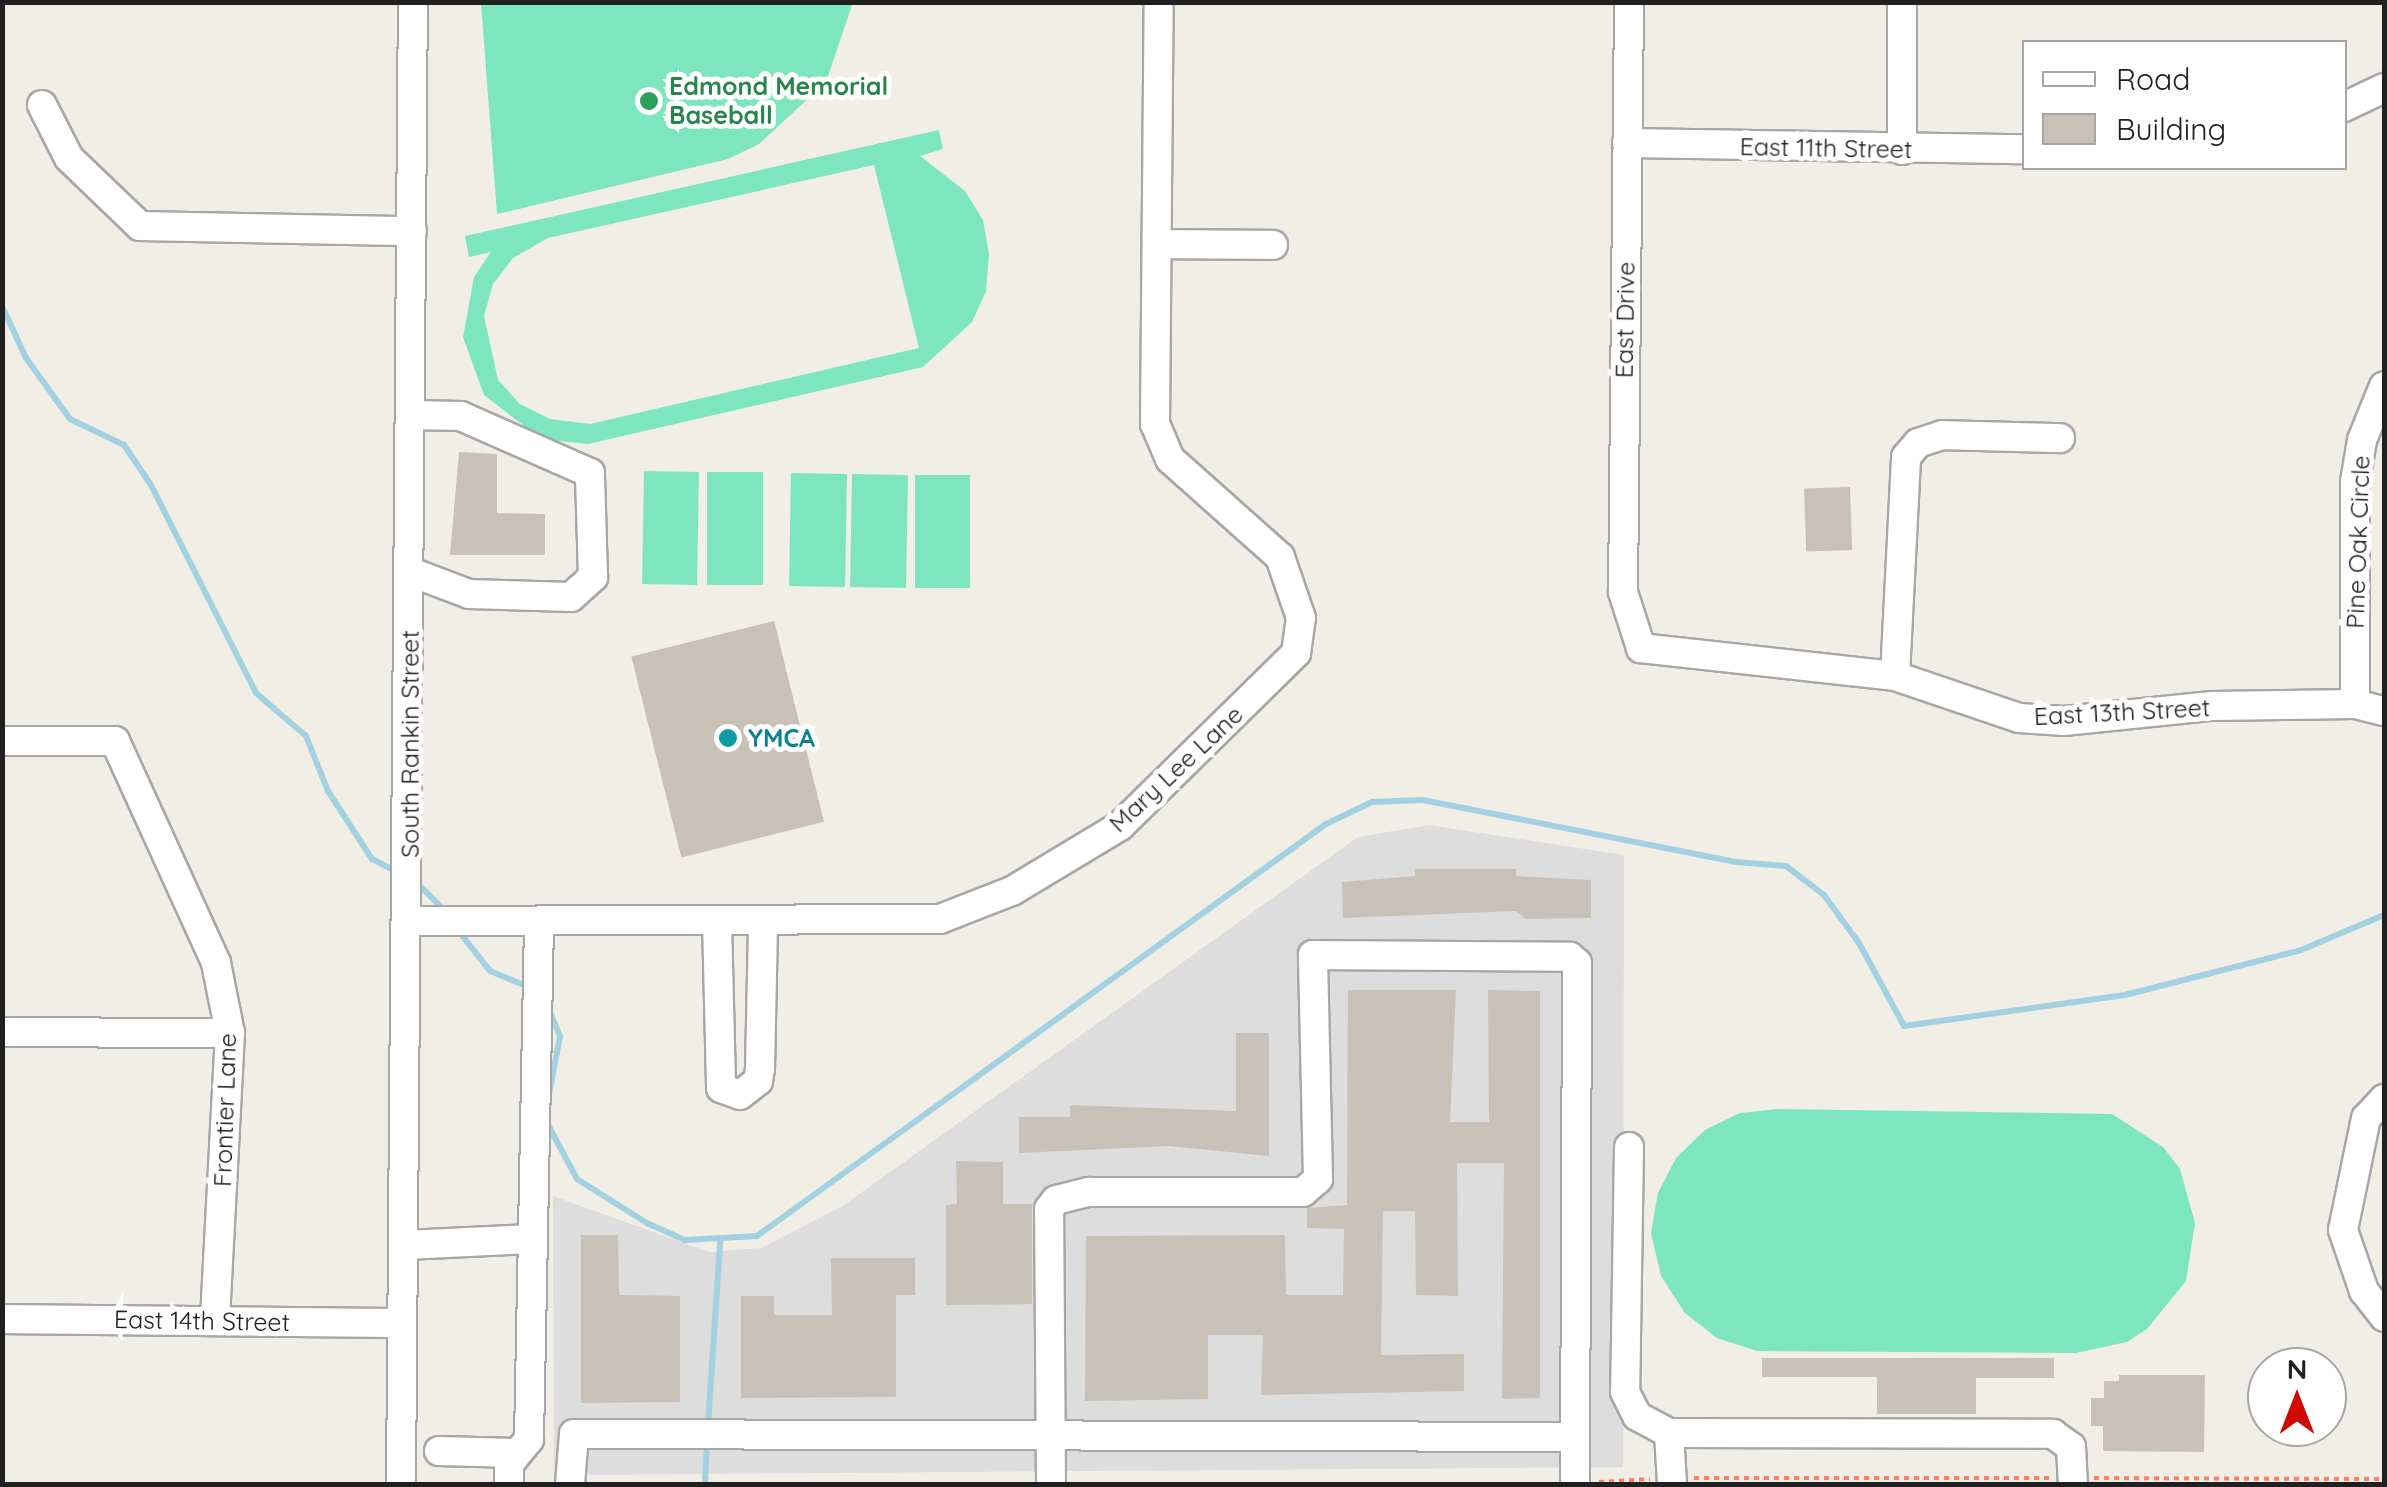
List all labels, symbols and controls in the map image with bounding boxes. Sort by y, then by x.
legend [2022,40,2347,170]
text: Road [2116,60,2190,98]
place label: Edmond Memorial Baseball [669,72,888,131]
marker: Edmond Memorial Baseball [638,90,660,112]
text: Building [2116,110,2226,148]
street label: East 11th Street [1739,131,1913,165]
street label: East Drive [1609,261,1641,379]
street label: Pine Oak Circle [2340,455,2376,629]
street label: South Rankin Street [395,630,425,858]
street label: East 13th Street [2033,692,2211,732]
street label: Mary Lee Lane [1103,699,1249,839]
place label: YMCA [748,723,815,753]
marker: YMCA [717,727,739,749]
street label: Frontier Lane [207,1033,243,1187]
street label: East 14th Street [114,1304,290,1338]
north arrow [2247,1347,2347,1447]
text: N [2287,1351,2307,1386]

